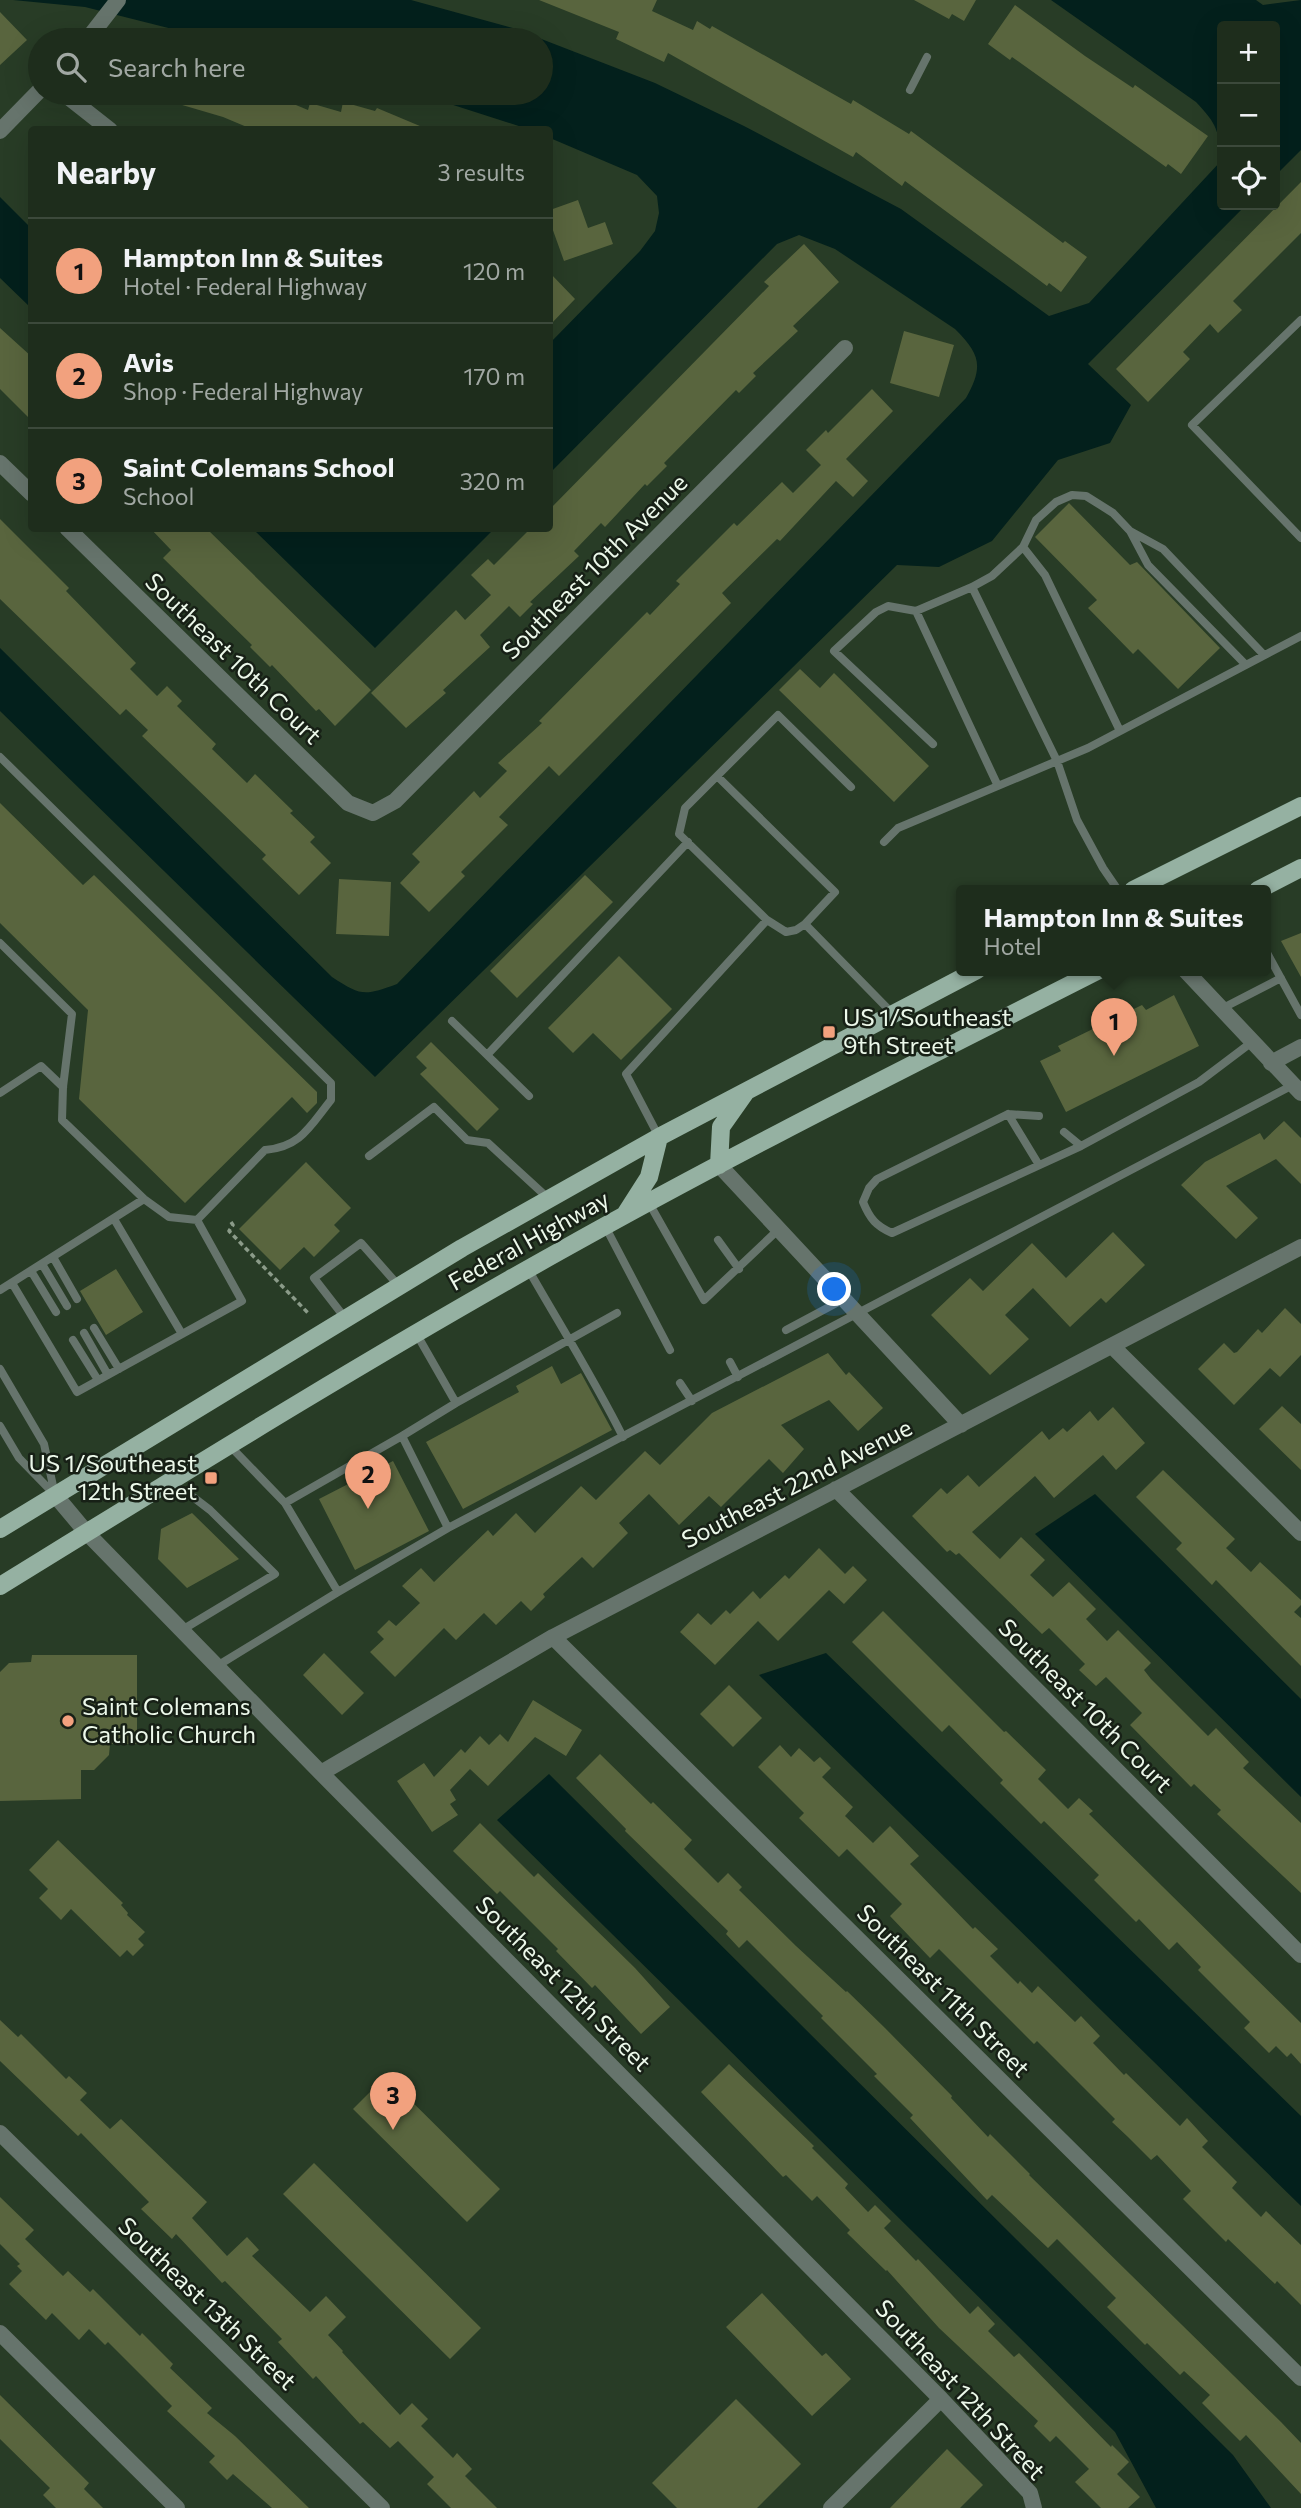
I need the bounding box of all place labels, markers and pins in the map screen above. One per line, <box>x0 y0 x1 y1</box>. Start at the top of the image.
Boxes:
pin: 1 <box>1091 998 1137 1056</box>
place label: US 1/Southeast 9th Street <box>843 1002 1012 1059</box>
marker: US 1/Southeast 9th Street <box>821 1024 837 1040</box>
place label: US 1/Southeast 12th Street <box>29 1448 197 1505</box>
pin: 2 <box>345 1451 391 1509</box>
marker: US 1/Southeast 12th Street <box>203 1470 219 1486</box>
place label: Saint Colemans Catholic Church <box>82 1691 256 1748</box>
marker: Saint Colemans Catholic Church <box>60 1713 76 1729</box>
pin: 3 <box>370 2072 416 2130</box>

